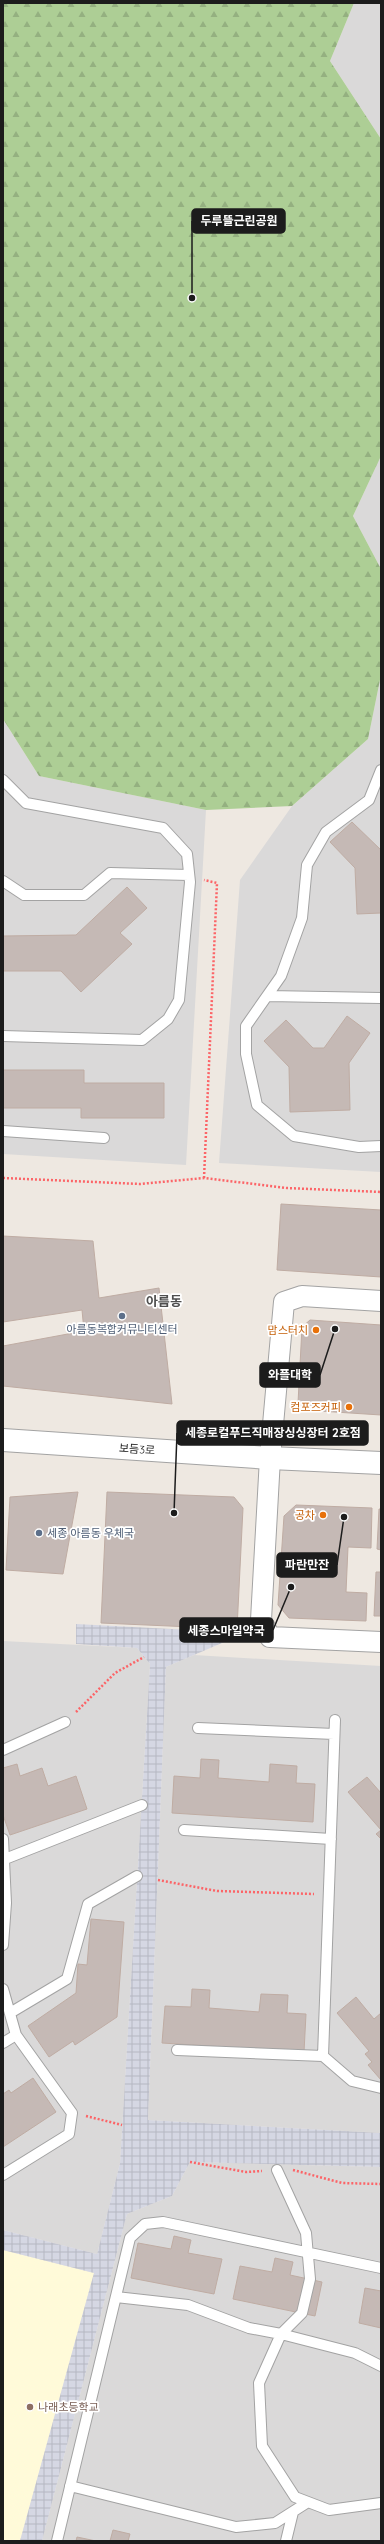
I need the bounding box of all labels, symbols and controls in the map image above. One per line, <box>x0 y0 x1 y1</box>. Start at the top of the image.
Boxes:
callout: 두루뜰근린공원 <box>192 209 285 233</box>
text: 두루뜰근린공원 <box>200 213 278 228</box>
district label: 아름동 <box>146 1293 182 1309</box>
marker: 아름동복합커뮤니티센터 <box>117 1311 127 1321</box>
place label: 아름동복합커뮤니티센터 <box>66 1322 178 1336</box>
place label: 맘스터치 <box>268 1323 308 1337</box>
marker: 맘스터치 <box>311 1325 321 1335</box>
callout: 와플대학 <box>260 1363 320 1387</box>
text: 와플대학 <box>268 1367 312 1382</box>
place label: 컴포즈커피 <box>290 1400 341 1414</box>
marker: 컴포즈커피 <box>344 1402 354 1412</box>
callout: 세종로컬푸드직매장싱싱장터 2호점 <box>177 1421 368 1445</box>
text: 세종로컬푸드직매장싱싱장터 2호점 <box>185 1425 361 1440</box>
street label: 보듬3로 <box>118 1441 156 1457</box>
place label: 공차 <box>295 1508 315 1522</box>
marker: 공차 <box>318 1510 328 1520</box>
place label: 세종 아름동 우체국 <box>47 1526 134 1540</box>
marker: 세종 아름동 우체국 <box>34 1528 44 1538</box>
callout: 파란만잔 <box>277 1553 337 1577</box>
text: 파란만잔 <box>285 1557 329 1572</box>
callout: 세종스마일약국 <box>180 1618 273 1642</box>
text: 세종스마일약국 <box>187 1623 265 1638</box>
place label: 나래초등학교 <box>38 2400 99 2414</box>
marker: 나래초등학교 <box>25 2402 35 2412</box>

